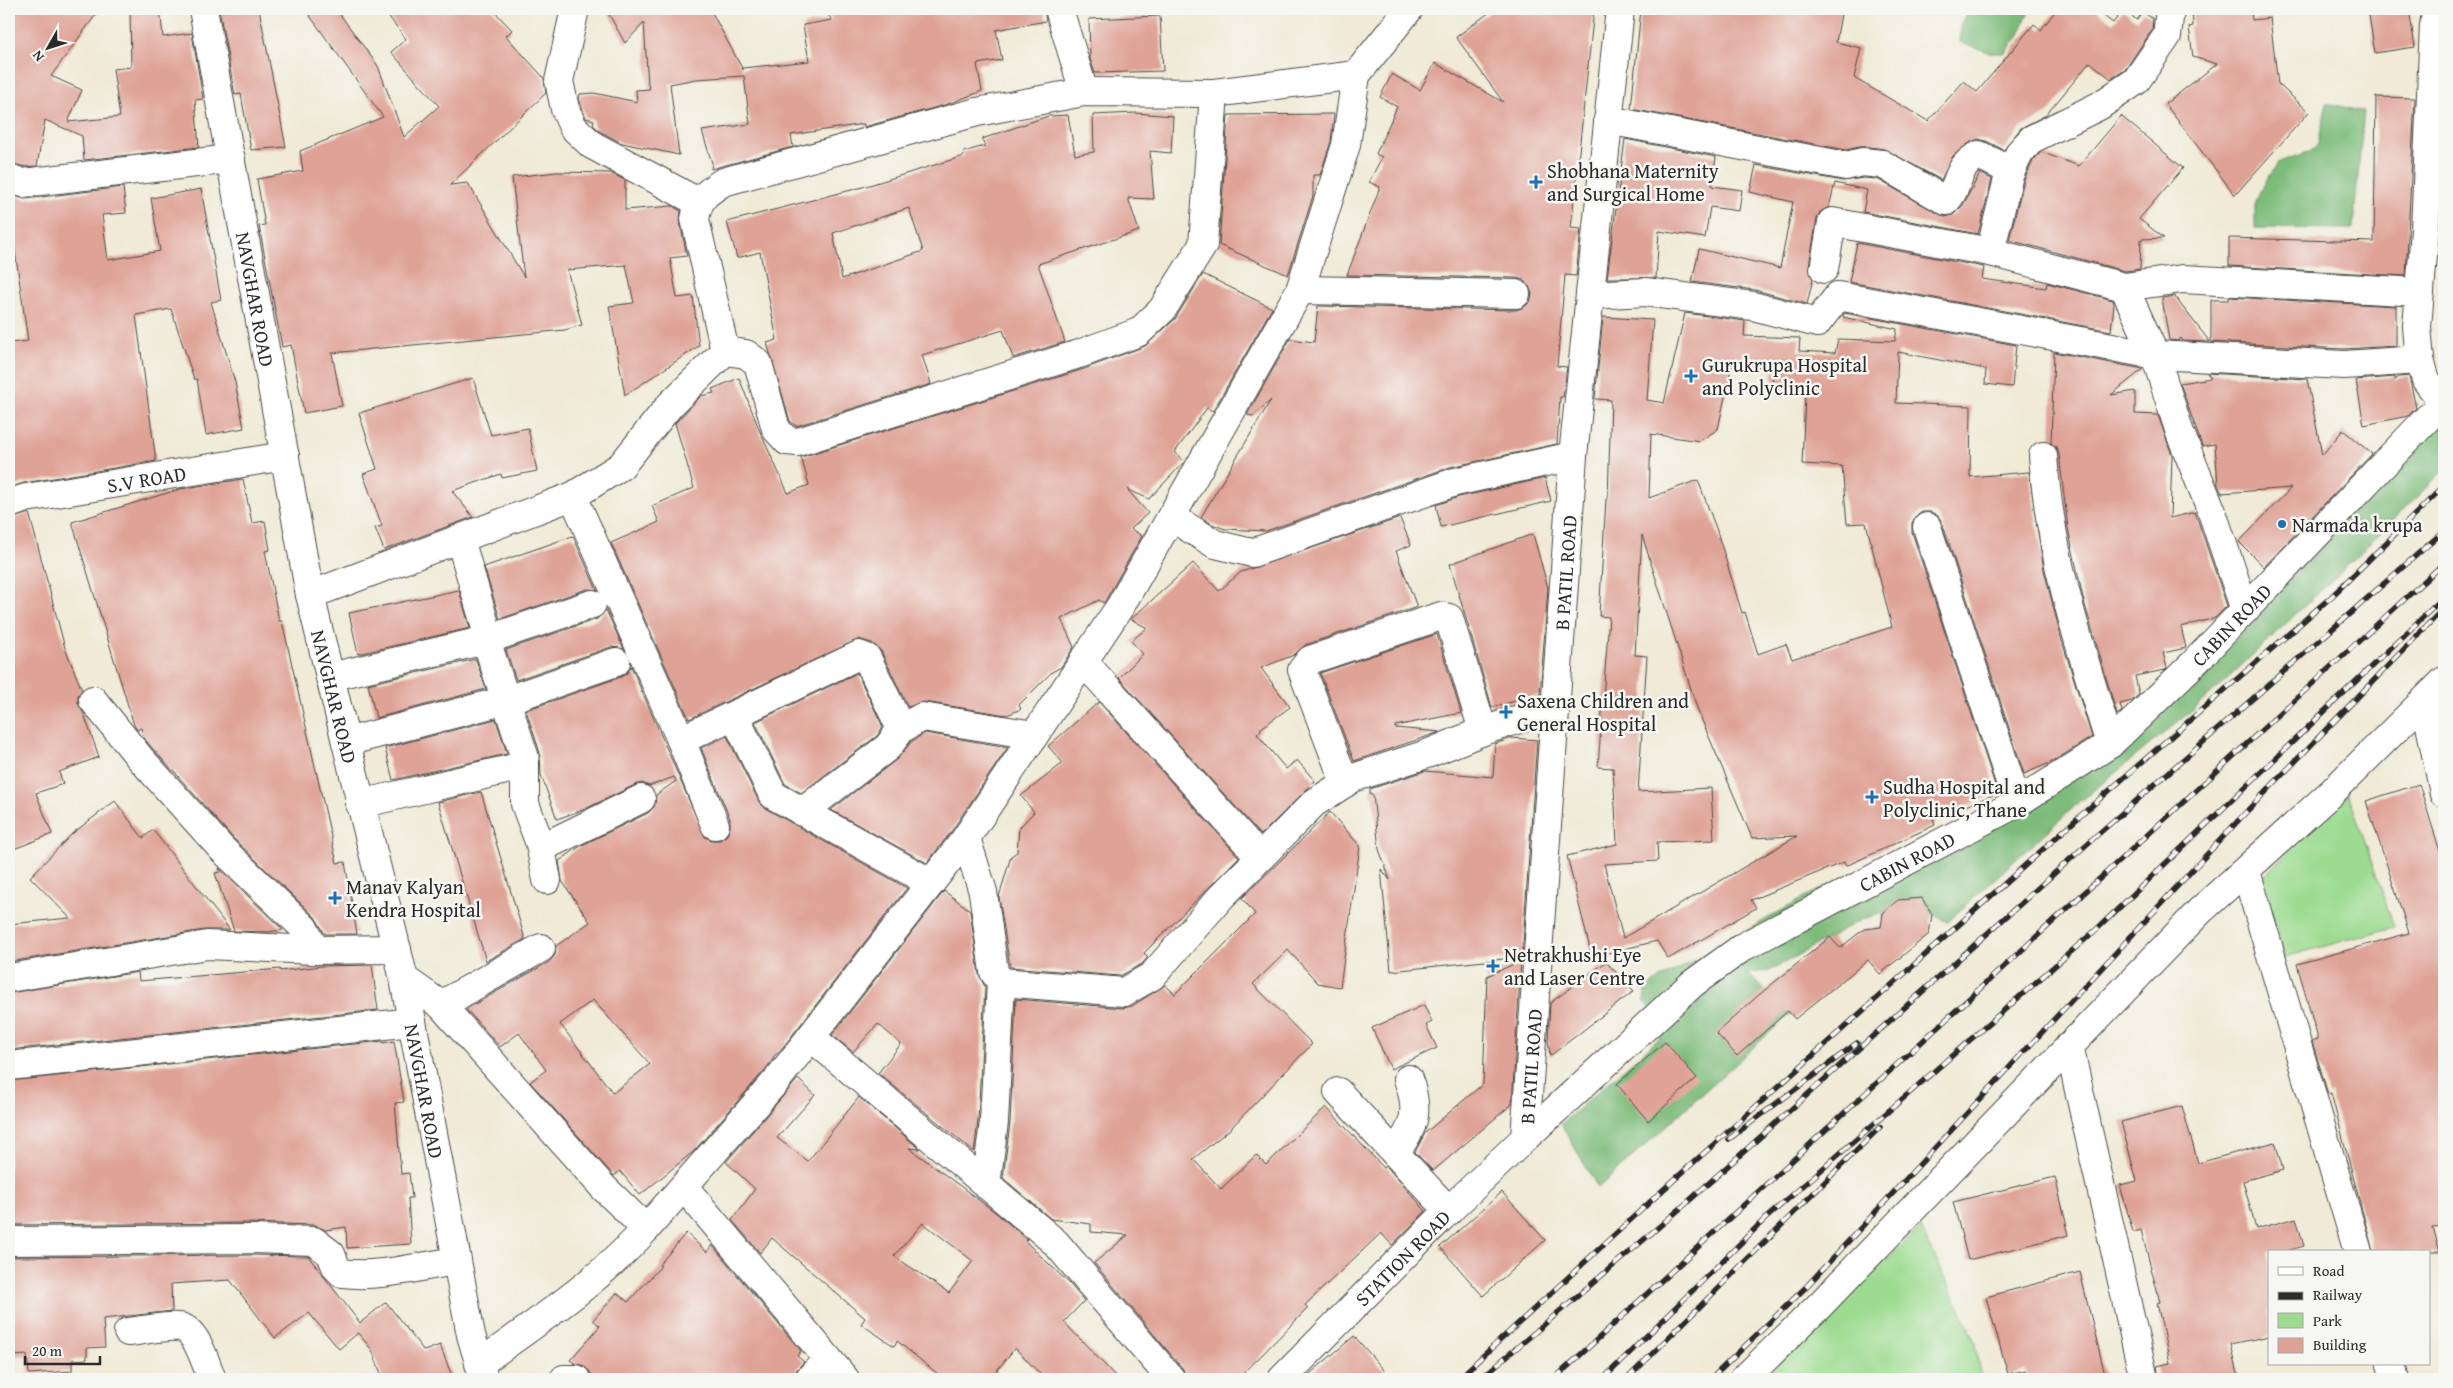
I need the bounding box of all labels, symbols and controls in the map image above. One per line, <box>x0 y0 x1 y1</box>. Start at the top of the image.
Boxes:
north arrow <box>22 22 72 72</box>
text: N <box>27 46 49 66</box>
place label: Shobhana Maternity and Surgical Home <box>1547 156 1719 208</box>
marker: Shobhana Maternity and Surgical Home <box>1529 175 1543 189</box>
street label: NAVGHAR ROAD <box>229 229 283 369</box>
place label: Gurukrupa Hospital and Polyclinic <box>1702 350 1868 402</box>
marker: Gurukrupa Hospital and Polyclinic <box>1684 369 1698 383</box>
street label: S.V ROAD <box>105 458 188 499</box>
place label: Narmada krupa <box>2292 510 2423 539</box>
street label: B PATIL ROAD <box>1546 514 1583 631</box>
marker: Narmada krupa <box>2276 518 2288 530</box>
street label: CABIN ROAD <box>2184 576 2278 672</box>
street label: NAVGHAR ROAD <box>304 627 365 766</box>
place label: Saxena Children and General Hospital <box>1517 686 1689 738</box>
marker: Saxena Children and General Hospital <box>1499 705 1513 719</box>
place label: Sudha Hospital and Polyclinic, Thane <box>1883 772 2045 824</box>
marker: Sudha Hospital and Polyclinic, Thane <box>1865 790 1879 804</box>
street label: CABIN ROAD <box>1853 824 1960 898</box>
place label: Manav Kalyan Kendra Hospital <box>346 872 481 924</box>
marker: Manav Kalyan Kendra Hospital <box>328 891 342 905</box>
place label: Netrakhushi Eye and Laser Centre <box>1504 940 1645 992</box>
marker: Netrakhushi Eye and Laser Centre <box>1486 959 1500 973</box>
street label: B PATIL ROAD <box>1512 1008 1549 1125</box>
street label: NAVGHAR ROAD <box>398 1021 452 1161</box>
street label: STATION ROAD <box>1348 1203 1457 1312</box>
legend <box>2268 1250 2430 1366</box>
text: Road <box>2313 1260 2344 1281</box>
text: Railway <box>2313 1284 2363 1305</box>
text: Park <box>2313 1310 2342 1331</box>
scale bar <box>25 1333 100 1365</box>
text: Building <box>2313 1334 2367 1355</box>
text: 20 m <box>32 1340 63 1361</box>

